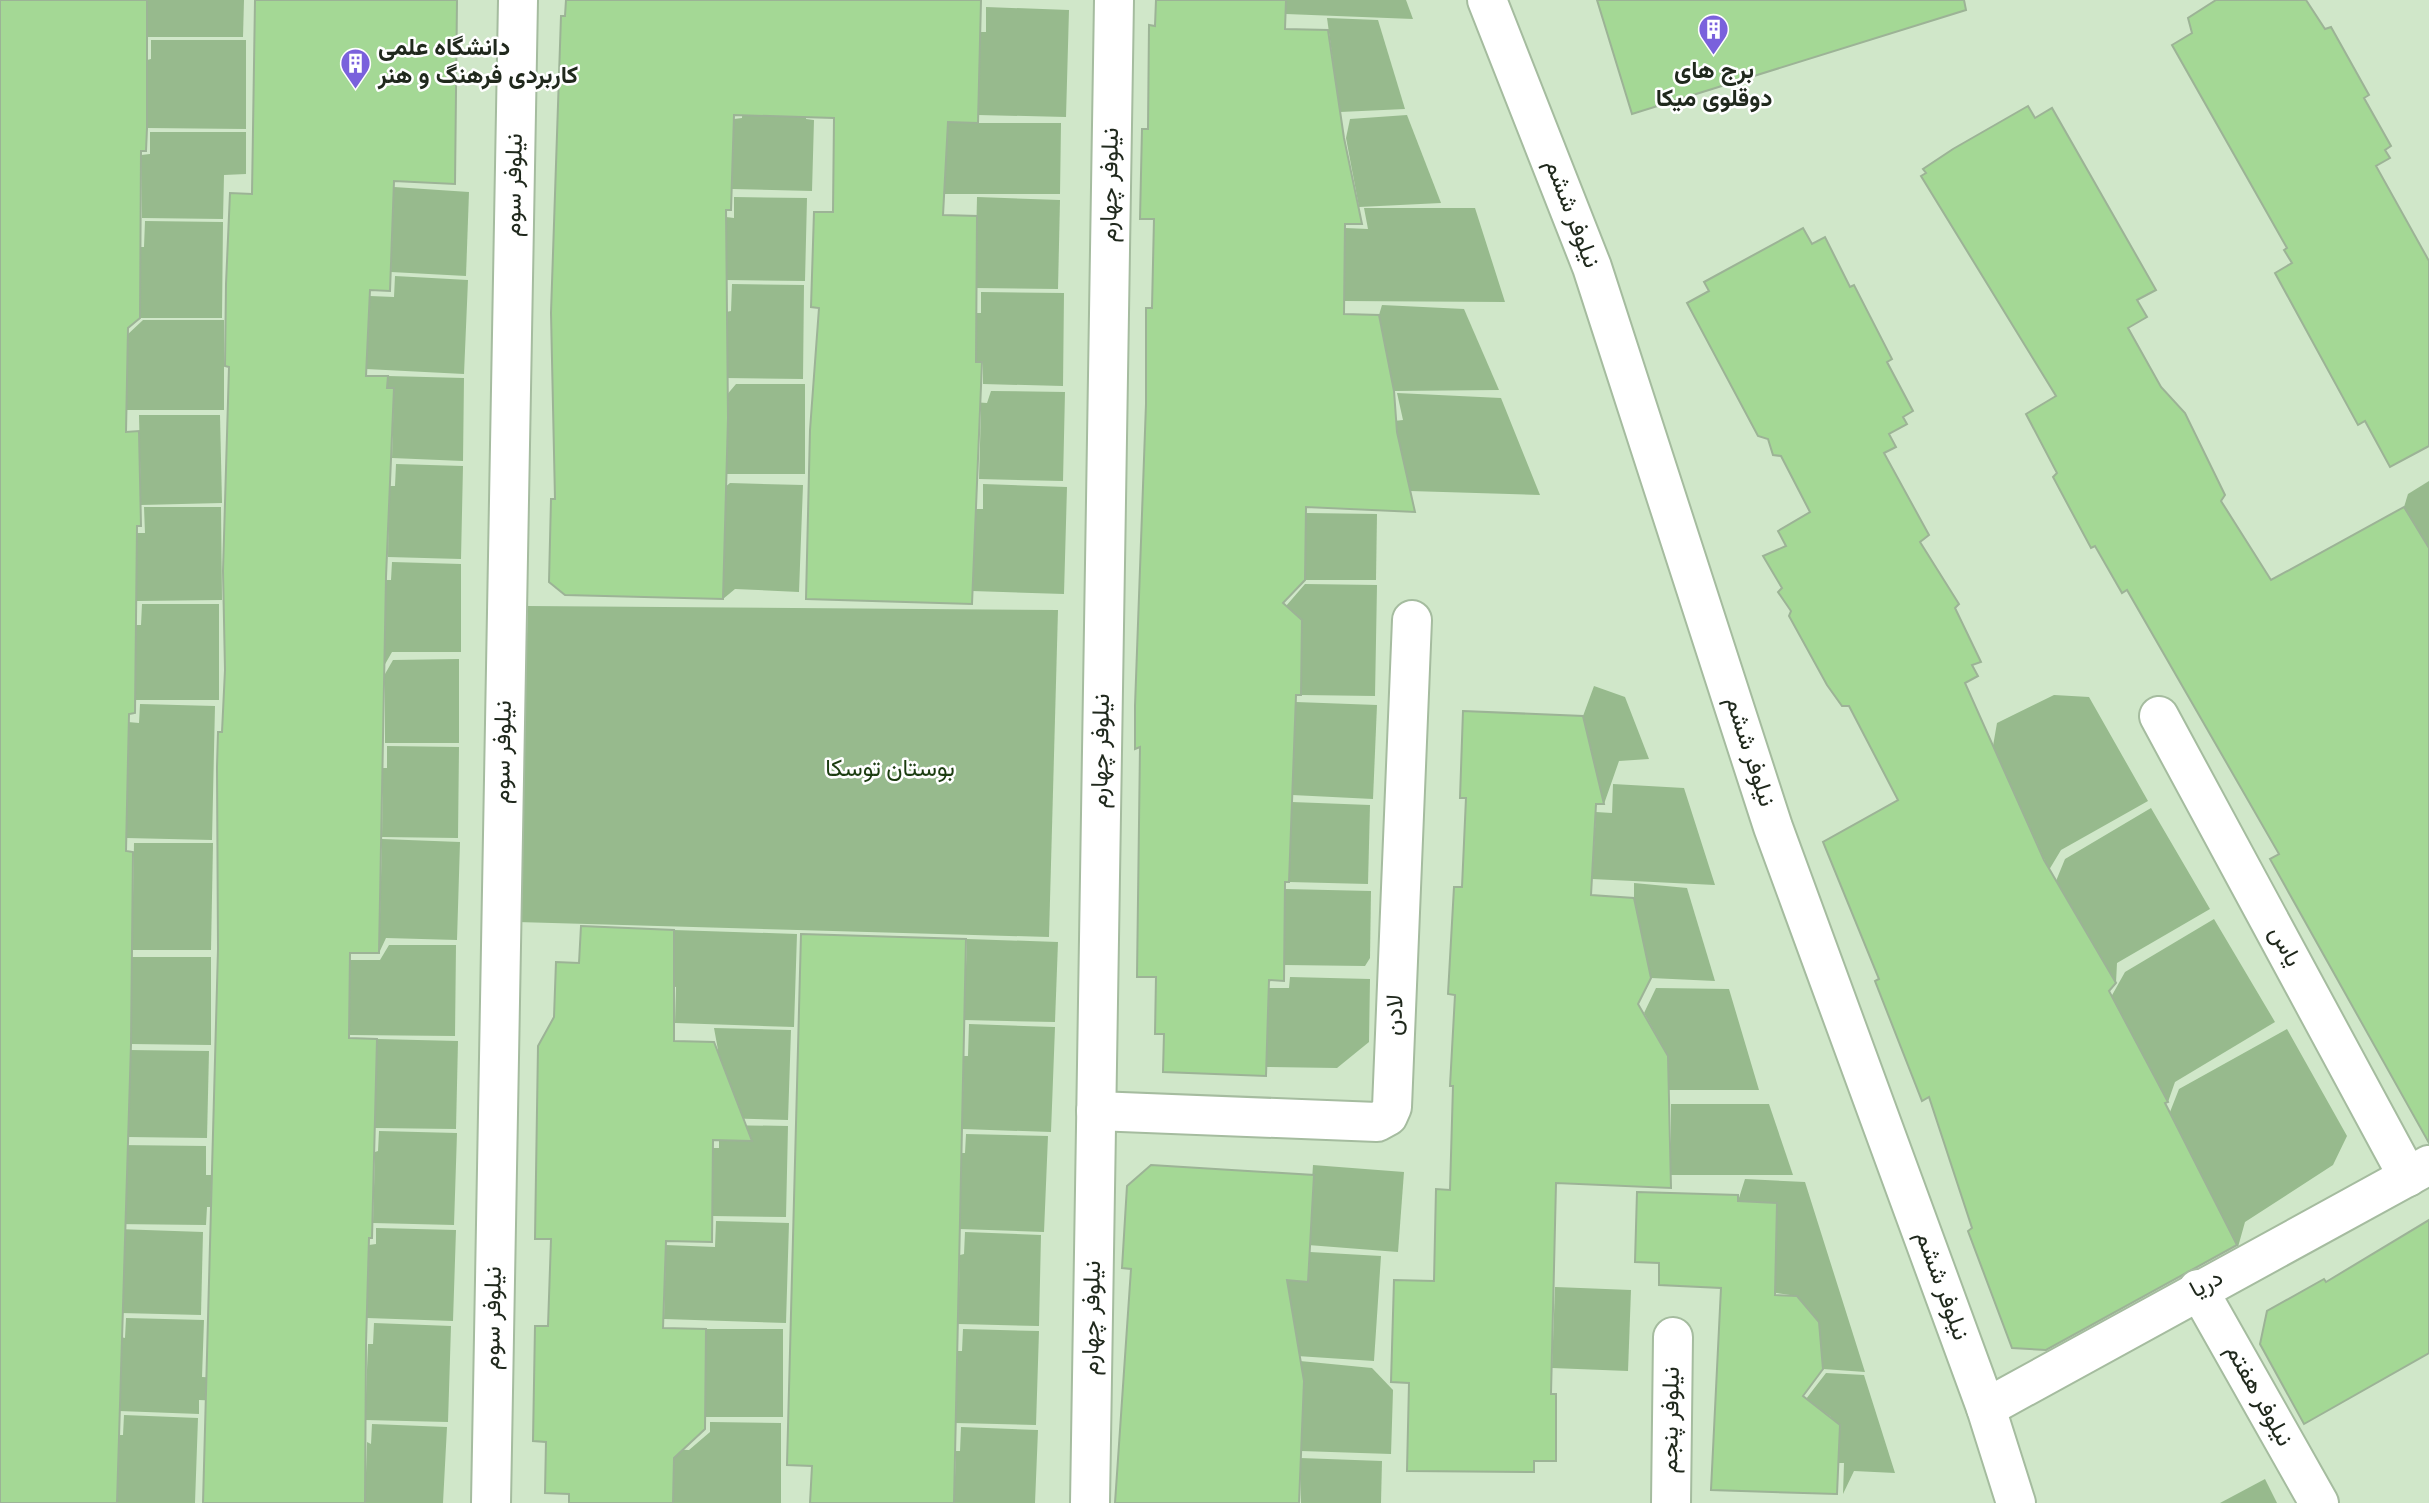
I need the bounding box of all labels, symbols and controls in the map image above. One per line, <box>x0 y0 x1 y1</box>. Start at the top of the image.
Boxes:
building icon: برج های دوقلوی میکا <box>1697 13 1731 57</box>
place label: دانشگاه علمی کاربردی فرهنگ و هنر <box>377 34 578 92</box>
building icon: دانشگاه علمی کاربردی فرهنگ و هنر <box>338 46 372 90</box>
place label: برج های دوقلوی میکا <box>1656 57 1772 115</box>
street label: نیلوفر چهارم <box>1095 127 1127 243</box>
street label: نیلوفر سوم <box>499 133 531 237</box>
street label: نیلوفر ششم <box>1537 155 1605 273</box>
street label: نیلوفر چهارم <box>1086 693 1118 809</box>
street label: نیلوفر ششم <box>1717 693 1781 811</box>
street label: نیلوفر سوم <box>488 700 520 804</box>
park label: بوستان توسکا <box>825 755 955 785</box>
street label: یاس <box>2261 921 2307 973</box>
street label: لادن <box>1380 994 1412 1036</box>
street label: نیلوفر ششم <box>1907 1227 1975 1345</box>
street label: نیلوفر چهارم <box>1077 1260 1109 1376</box>
street label: دریا <box>2185 1264 2229 1306</box>
street label: نیلوفر سوم <box>478 1266 510 1370</box>
street label: نیلوفر هفتم <box>2218 1340 2298 1452</box>
street label: نیلوفر پنجم <box>1656 1366 1688 1474</box>

